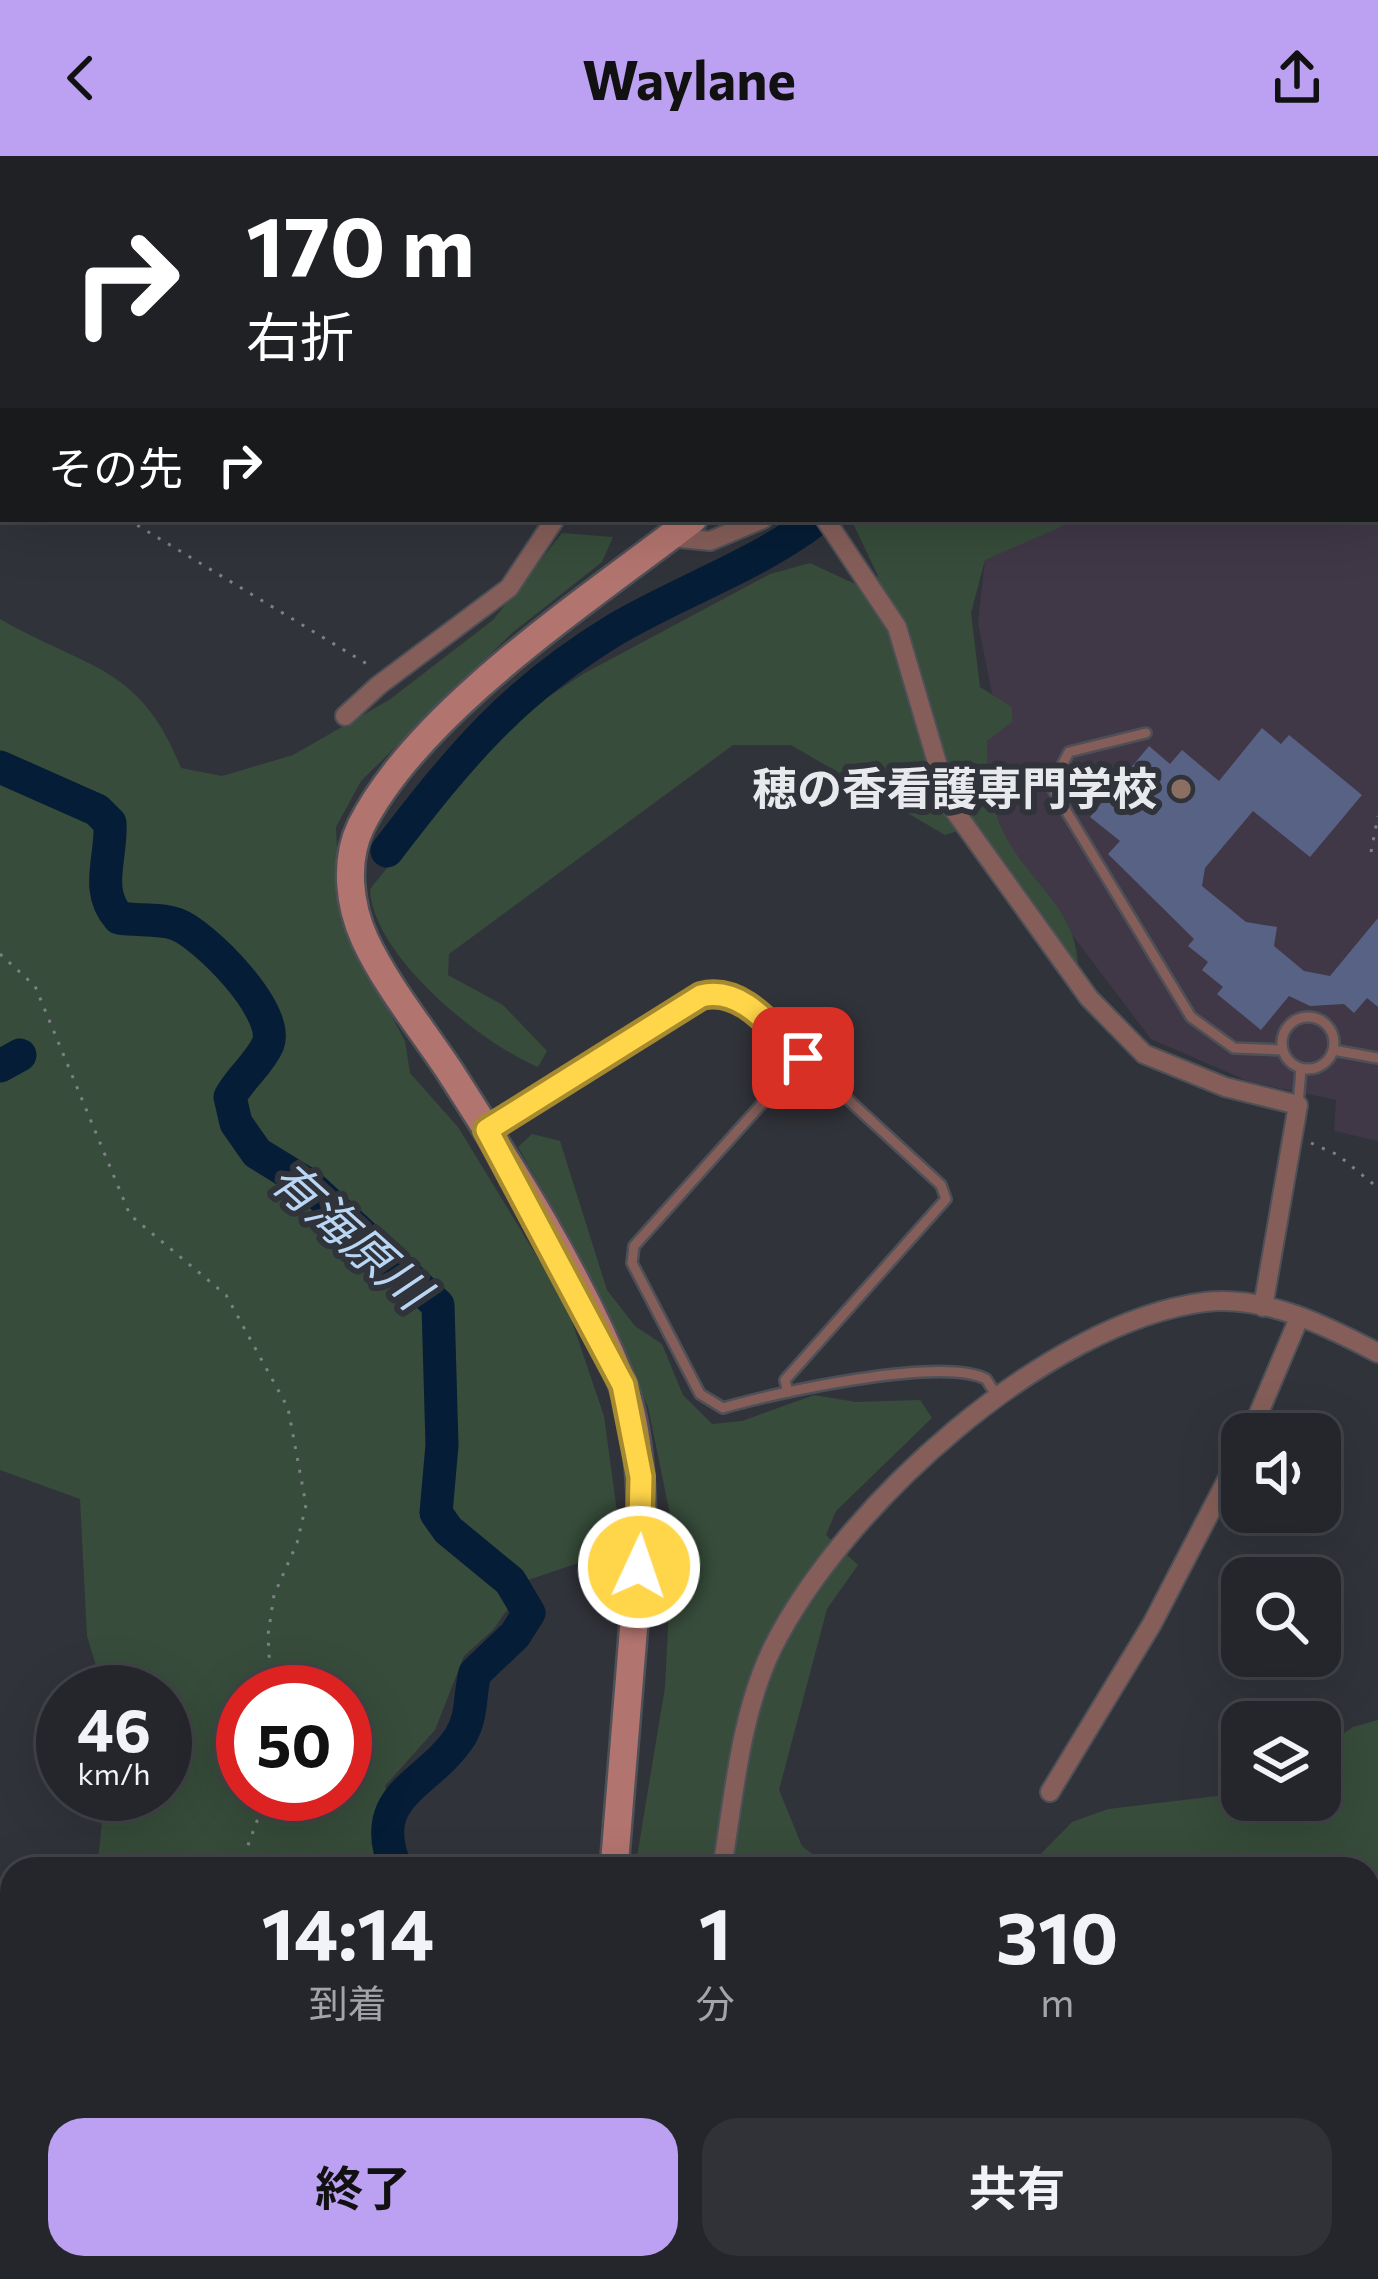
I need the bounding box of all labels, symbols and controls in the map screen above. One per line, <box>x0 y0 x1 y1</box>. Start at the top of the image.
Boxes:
icon: back <box>48 45 114 111</box>
text: Waylane <box>582 45 796 111</box>
icon: share <box>1264 45 1330 111</box>
text: 170 m <box>246 192 475 294</box>
icon: right <box>48 204 204 360</box>
text: 右折 <box>246 302 354 368</box>
icon: right <box>207 432 273 498</box>
text: その先 <box>48 439 183 494</box>
place label: 穂の香看護専門学校 <box>752 759 1157 814</box>
marker: 穂の香看護専門学校 <box>1168 776 1194 802</box>
pin <box>752 1007 854 1109</box>
icon: arrive <box>770 1025 836 1091</box>
water label: 有海原川 <box>261 1147 446 1323</box>
map controls <box>1221 1413 1341 1821</box>
button: sound <box>1221 1413 1341 1533</box>
position arrow <box>576 1504 702 1630</box>
button: search <box>1221 1557 1341 1677</box>
speed limit sign: 50 <box>216 1665 372 1821</box>
text: 46 <box>77 1691 151 1764</box>
button: layers <box>1221 1701 1341 1821</box>
text: km/h <box>78 1754 150 1791</box>
text: 14:14 <box>262 1887 434 1975</box>
text: 1 <box>699 1887 731 1975</box>
text: 310 <box>996 1891 1118 1979</box>
text: m <box>1040 1977 1074 2025</box>
text: 到着 <box>309 1978 387 2026</box>
text: 分 <box>696 1978 735 2026</box>
button: 終了 <box>48 2118 678 2256</box>
button: 共有 <box>702 2118 1332 2256</box>

